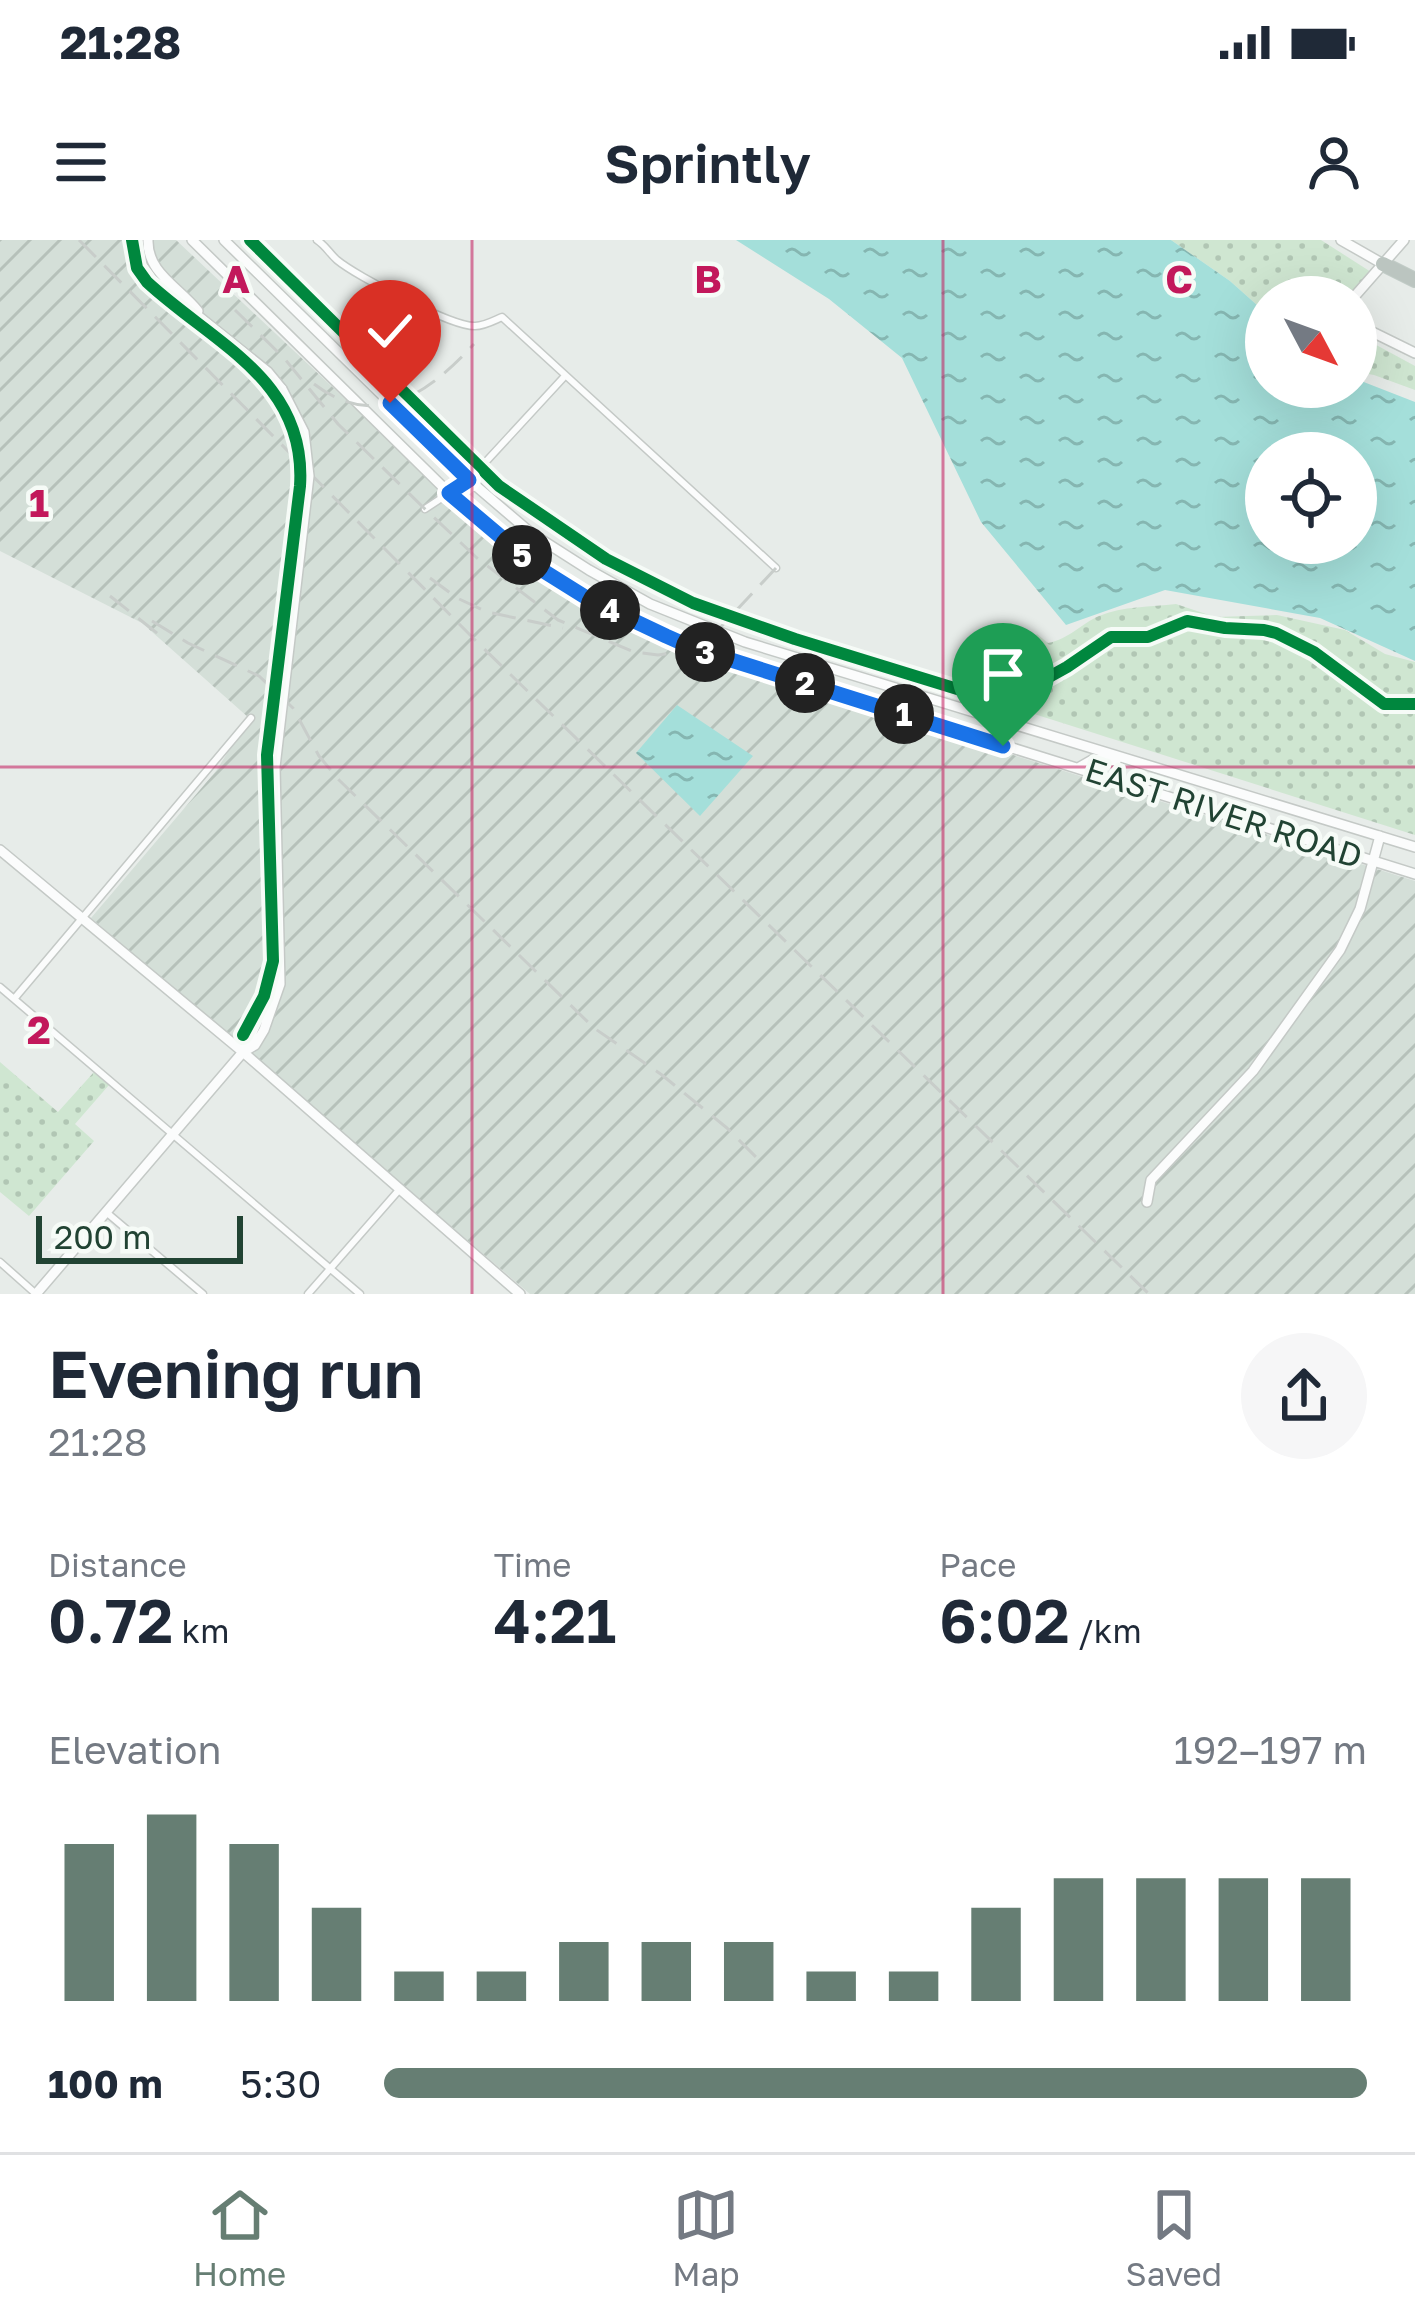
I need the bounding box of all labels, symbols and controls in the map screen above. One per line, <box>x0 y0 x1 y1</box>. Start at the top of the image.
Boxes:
text: 21:28 <box>60 15 181 69</box>
icon: menu <box>48 129 114 195</box>
icon: person <box>1301 129 1367 195</box>
text: Sprintly <box>604 130 811 195</box>
text: A <box>222 255 250 302</box>
text: B <box>694 255 722 302</box>
text: C <box>1165 255 1193 302</box>
north arrow <box>1245 276 1377 408</box>
map controls <box>1245 276 1377 564</box>
pin <box>339 280 441 403</box>
icon: check <box>357 298 423 364</box>
button: locate <box>1245 432 1377 564</box>
text: 1 <box>29 479 49 526</box>
pin: 5 <box>492 525 552 585</box>
text: 5 <box>512 535 532 574</box>
pin: 4 <box>580 580 640 640</box>
text: 4 <box>600 590 620 629</box>
pin: 3 <box>675 622 735 682</box>
pin <box>952 623 1054 746</box>
text: 3 <box>695 632 715 671</box>
icon: arrive <box>970 641 1036 707</box>
pin: 2 <box>775 653 835 713</box>
text: 2 <box>795 663 815 702</box>
pin: 1 <box>874 684 934 744</box>
text: 1 <box>896 694 913 733</box>
street label: EAST RIVER ROAD <box>1081 749 1367 876</box>
text: 2 <box>27 1006 51 1053</box>
scale bar <box>36 1210 243 1263</box>
text: 200 m <box>54 1217 152 1256</box>
text: Evening run <box>48 1333 423 1413</box>
button: share <box>1241 1333 1367 1459</box>
text: 21:28 <box>48 1418 148 1465</box>
text: Distance <box>48 1545 187 1584</box>
text: Time <box>494 1545 571 1584</box>
text: Pace <box>939 1545 1016 1584</box>
text: 0.72 <box>48 1584 173 1656</box>
text: 4:21 <box>494 1584 616 1656</box>
text: 6:02 <box>939 1584 1070 1656</box>
text: km <box>173 1611 229 1650</box>
text: /km <box>1070 1611 1142 1650</box>
text: Elevation <box>48 1726 221 1773</box>
text: 192–197 m <box>1174 1726 1367 1773</box>
text: 100 m <box>48 2060 163 2107</box>
text: 5:30 <box>240 2060 321 2107</box>
tab: Home <box>193 2182 286 2293</box>
tab: Map <box>672 2182 740 2293</box>
tab: Saved <box>1126 2182 1222 2293</box>

